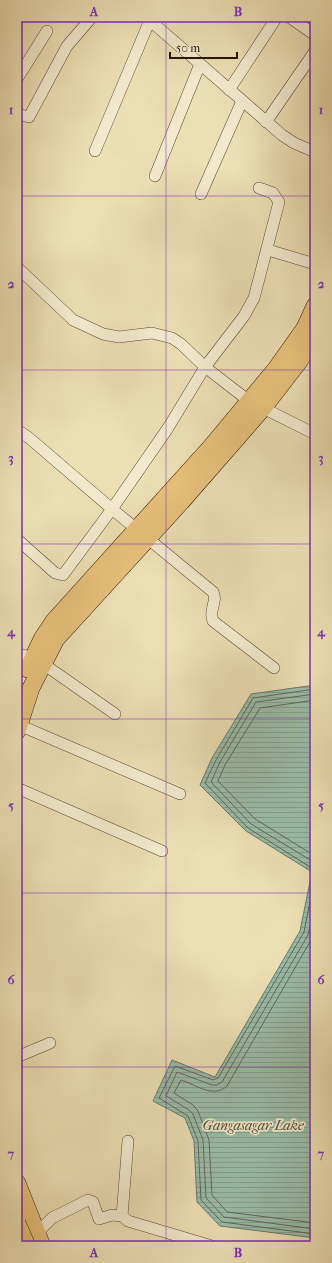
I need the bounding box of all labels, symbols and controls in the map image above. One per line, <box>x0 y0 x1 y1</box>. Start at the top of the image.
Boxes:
text: A <box>89 4 99 19</box>
text: B <box>234 4 243 19</box>
scale bar <box>170 34 237 60</box>
text: 50 m <box>176 41 200 55</box>
text: 1 <box>9 102 14 117</box>
text: 1 <box>319 102 324 117</box>
text: 2 <box>8 276 15 291</box>
text: 2 <box>318 276 325 291</box>
text: 3 <box>8 450 14 466</box>
text: 3 <box>318 450 324 466</box>
text: 4 <box>6 624 16 640</box>
text: 4 <box>316 624 326 640</box>
text: 5 <box>8 798 14 813</box>
text: 5 <box>318 798 324 813</box>
text: 6 <box>7 972 15 987</box>
text: 6 <box>317 972 325 987</box>
water label: Gangasagar Lake <box>202 1117 304 1134</box>
text: 7 <box>7 1146 15 1161</box>
text: 7 <box>317 1146 325 1161</box>
text: A <box>89 1245 99 1260</box>
text: B <box>234 1245 243 1260</box>

